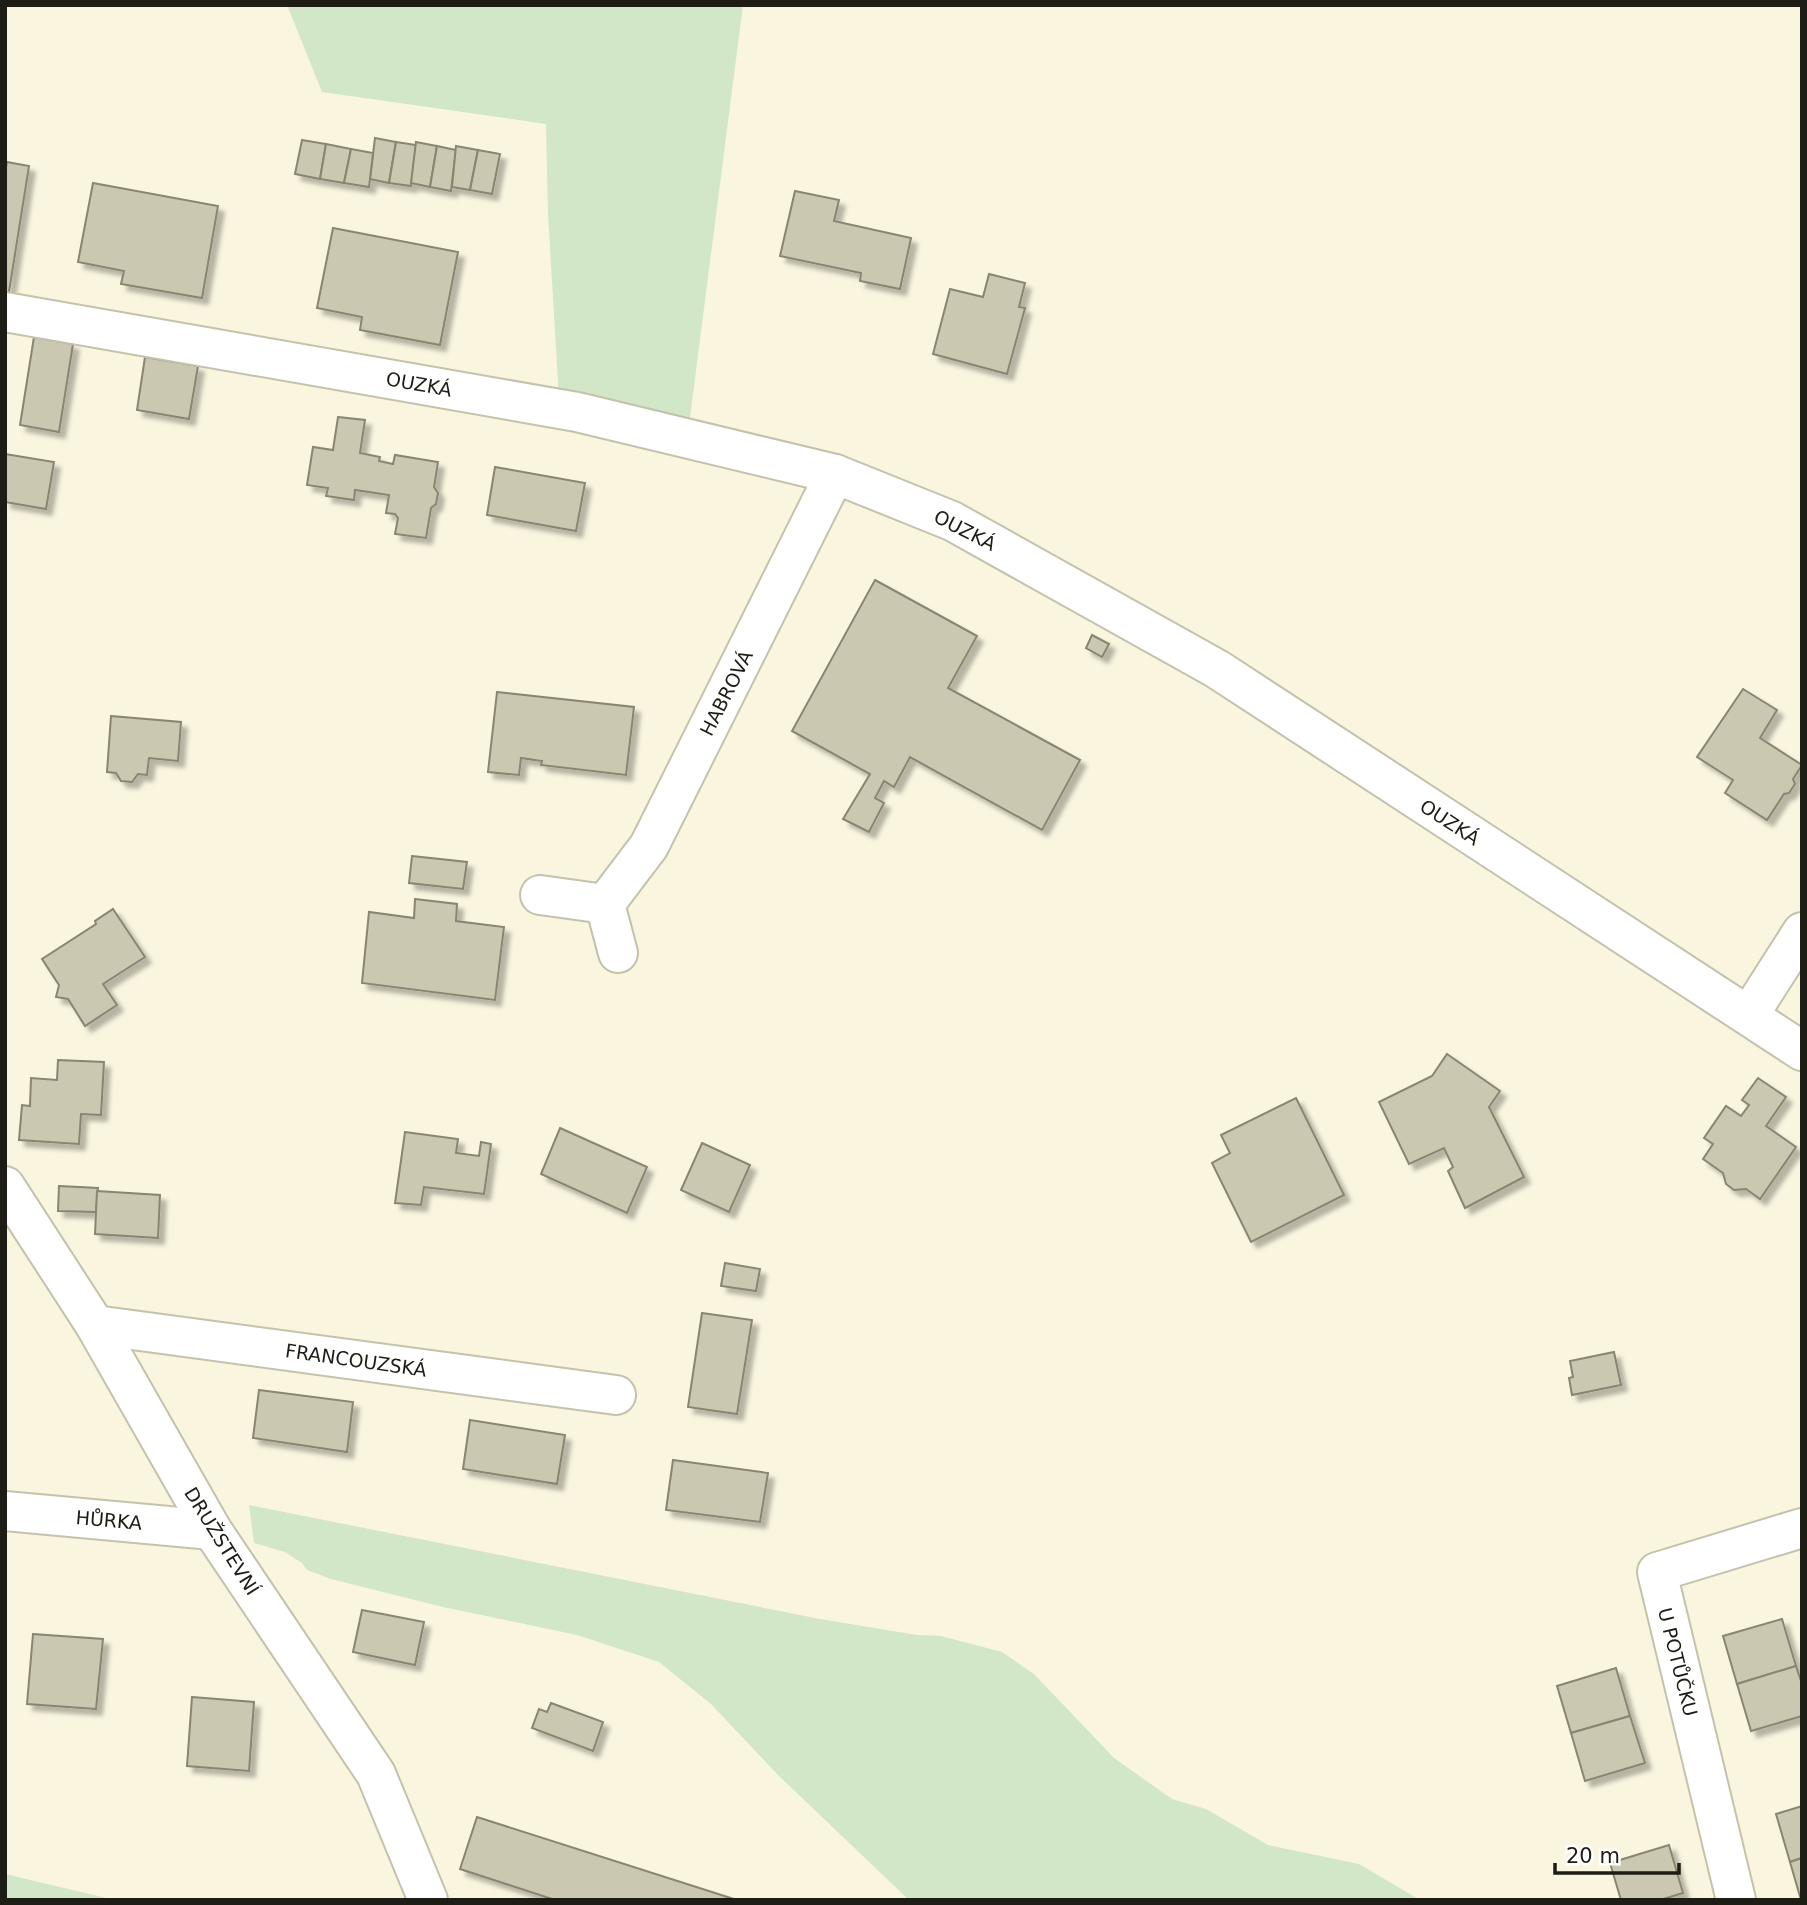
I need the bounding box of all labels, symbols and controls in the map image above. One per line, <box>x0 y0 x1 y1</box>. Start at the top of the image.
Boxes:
street label: OUZKÁ <box>384 367 454 401</box>
street label: OUZKÁ <box>930 505 1000 555</box>
street label: HABROVÁ <box>695 647 757 739</box>
street label: OUZKÁ <box>1416 795 1484 849</box>
street label: FRANCOUZSKÁ <box>284 1339 428 1381</box>
street label: DRUŽSTEVNÍ <box>180 1483 264 1599</box>
street label: HŮRKA <box>75 1505 143 1534</box>
street label: U POTŮČKU <box>1654 1605 1703 1719</box>
scale bar <box>1555 1832 1679 1876</box>
text: 20 m <box>1566 1844 1620 1868</box>

